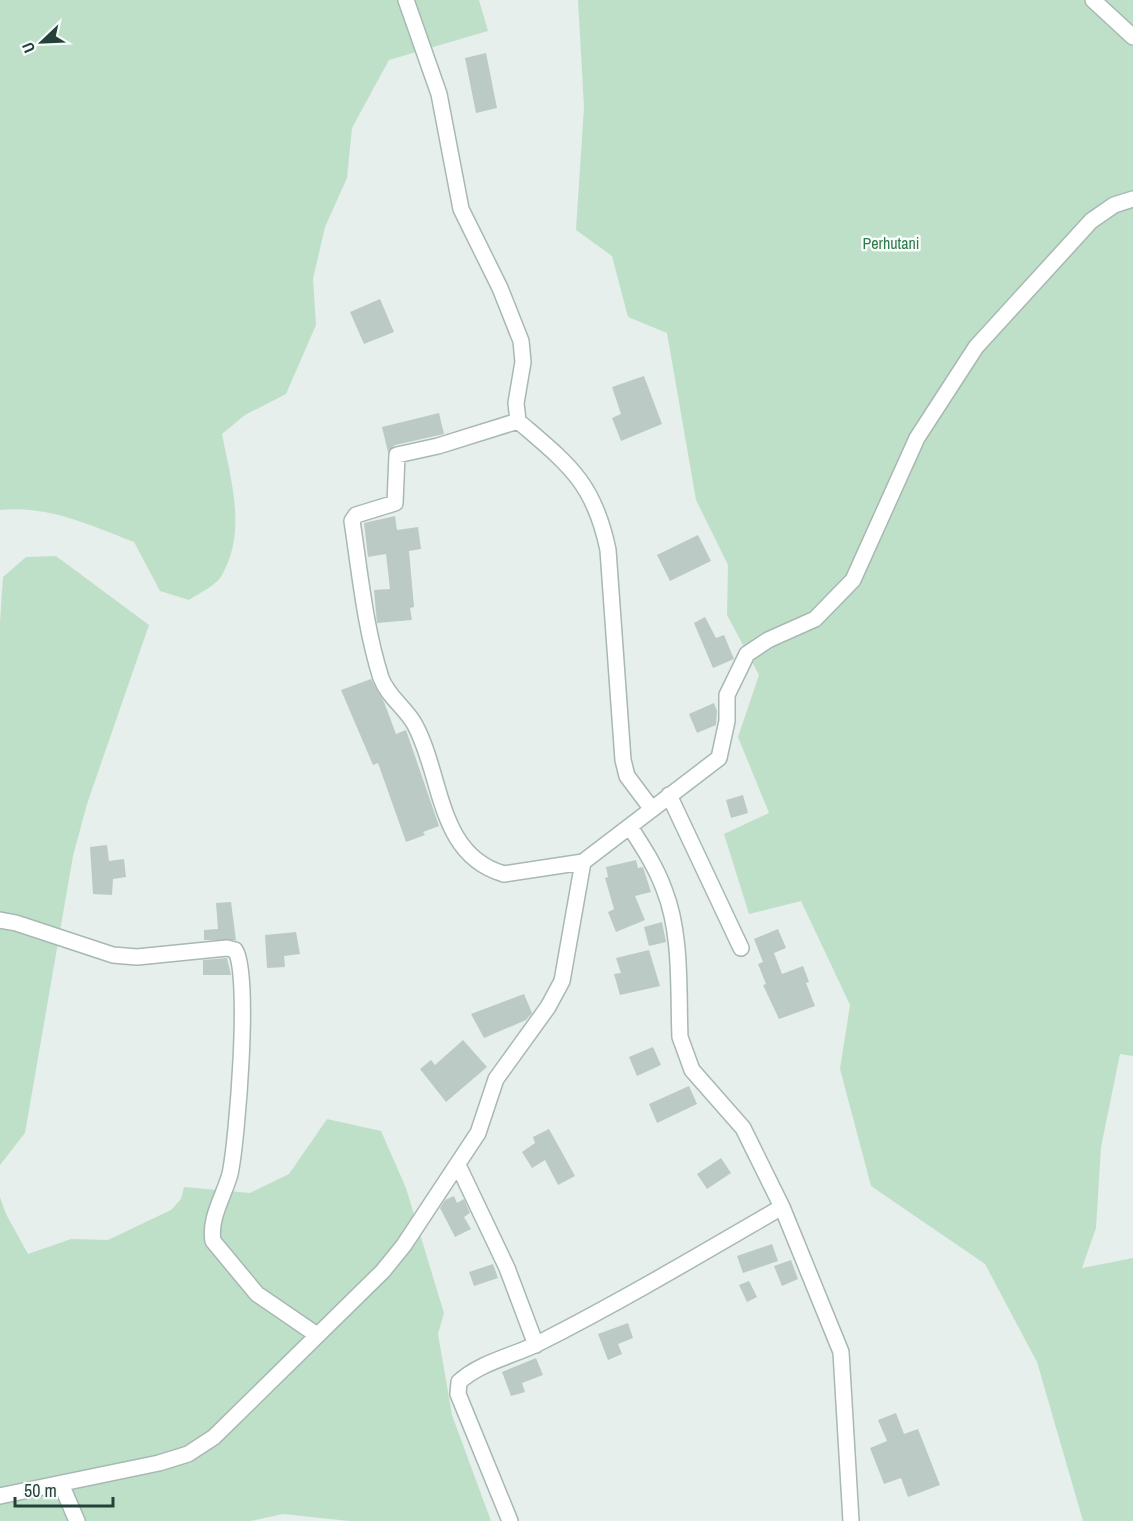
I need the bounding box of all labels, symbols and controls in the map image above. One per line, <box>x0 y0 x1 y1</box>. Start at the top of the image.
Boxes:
north arrow <box>12 12 72 72</box>
text: U <box>16 39 40 57</box>
park label: Perhutani <box>863 232 919 254</box>
scale bar <box>15 1470 112 1508</box>
text: 50 m <box>24 1478 57 1503</box>

